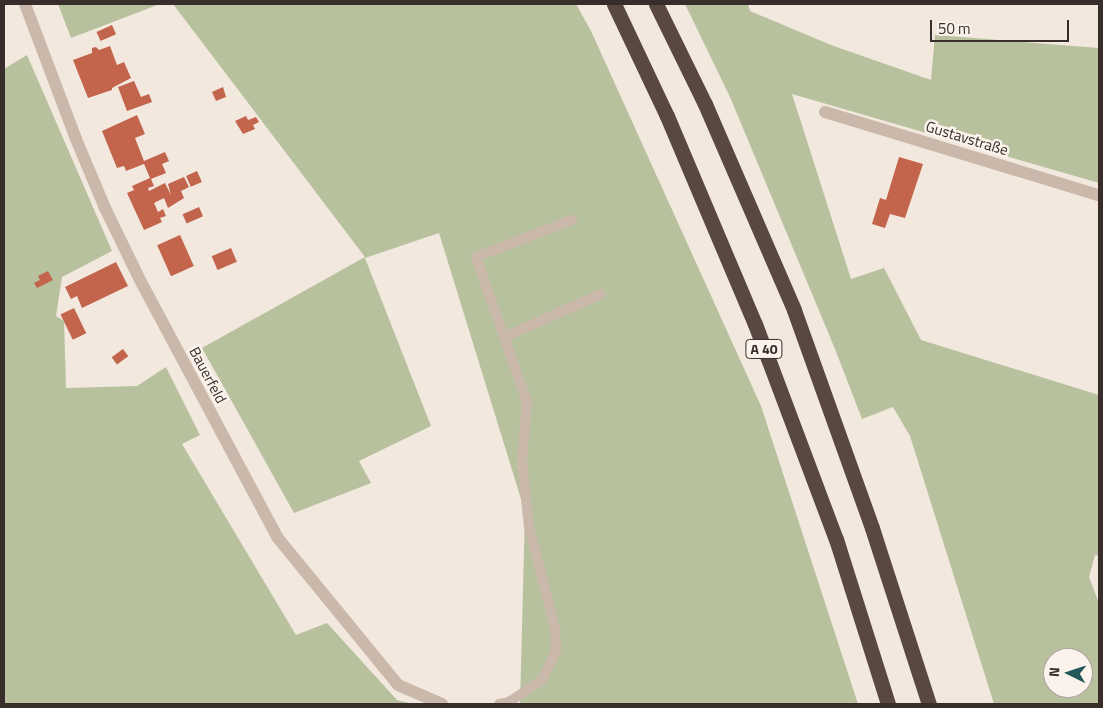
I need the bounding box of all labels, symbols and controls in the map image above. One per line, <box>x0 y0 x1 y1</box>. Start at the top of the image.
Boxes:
scale bar <box>933 10 1072 42</box>
text: 50 m <box>938 17 971 40</box>
street label: Gustavstraße <box>924 117 1010 159</box>
road number: A 40 <box>745 338 783 360</box>
street label: Bauerfeld <box>186 344 230 406</box>
north arrow <box>1043 648 1093 698</box>
text: N <box>1043 666 1064 678</box>

